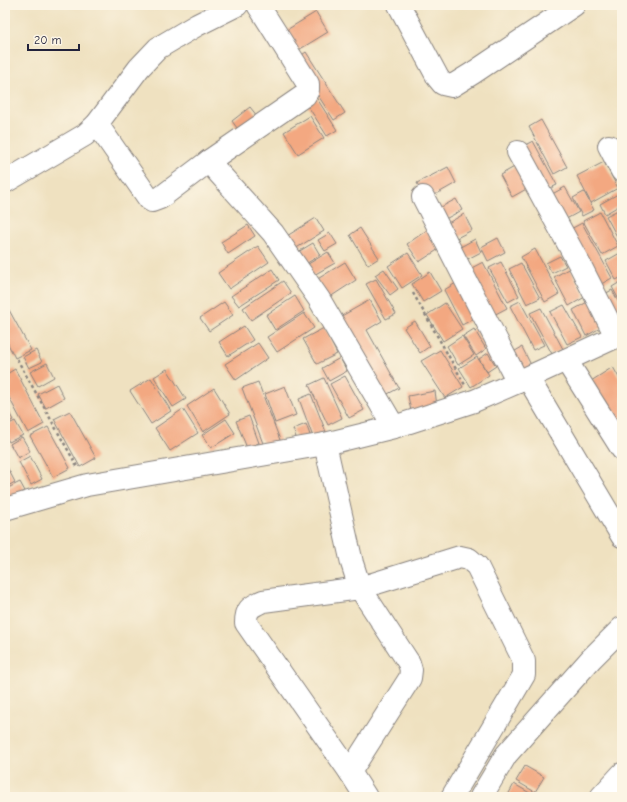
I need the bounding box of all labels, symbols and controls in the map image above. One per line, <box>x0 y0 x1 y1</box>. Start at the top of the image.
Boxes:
scale bar <box>28 26 79 52</box>
text: 20 m <box>34 33 62 47</box>

